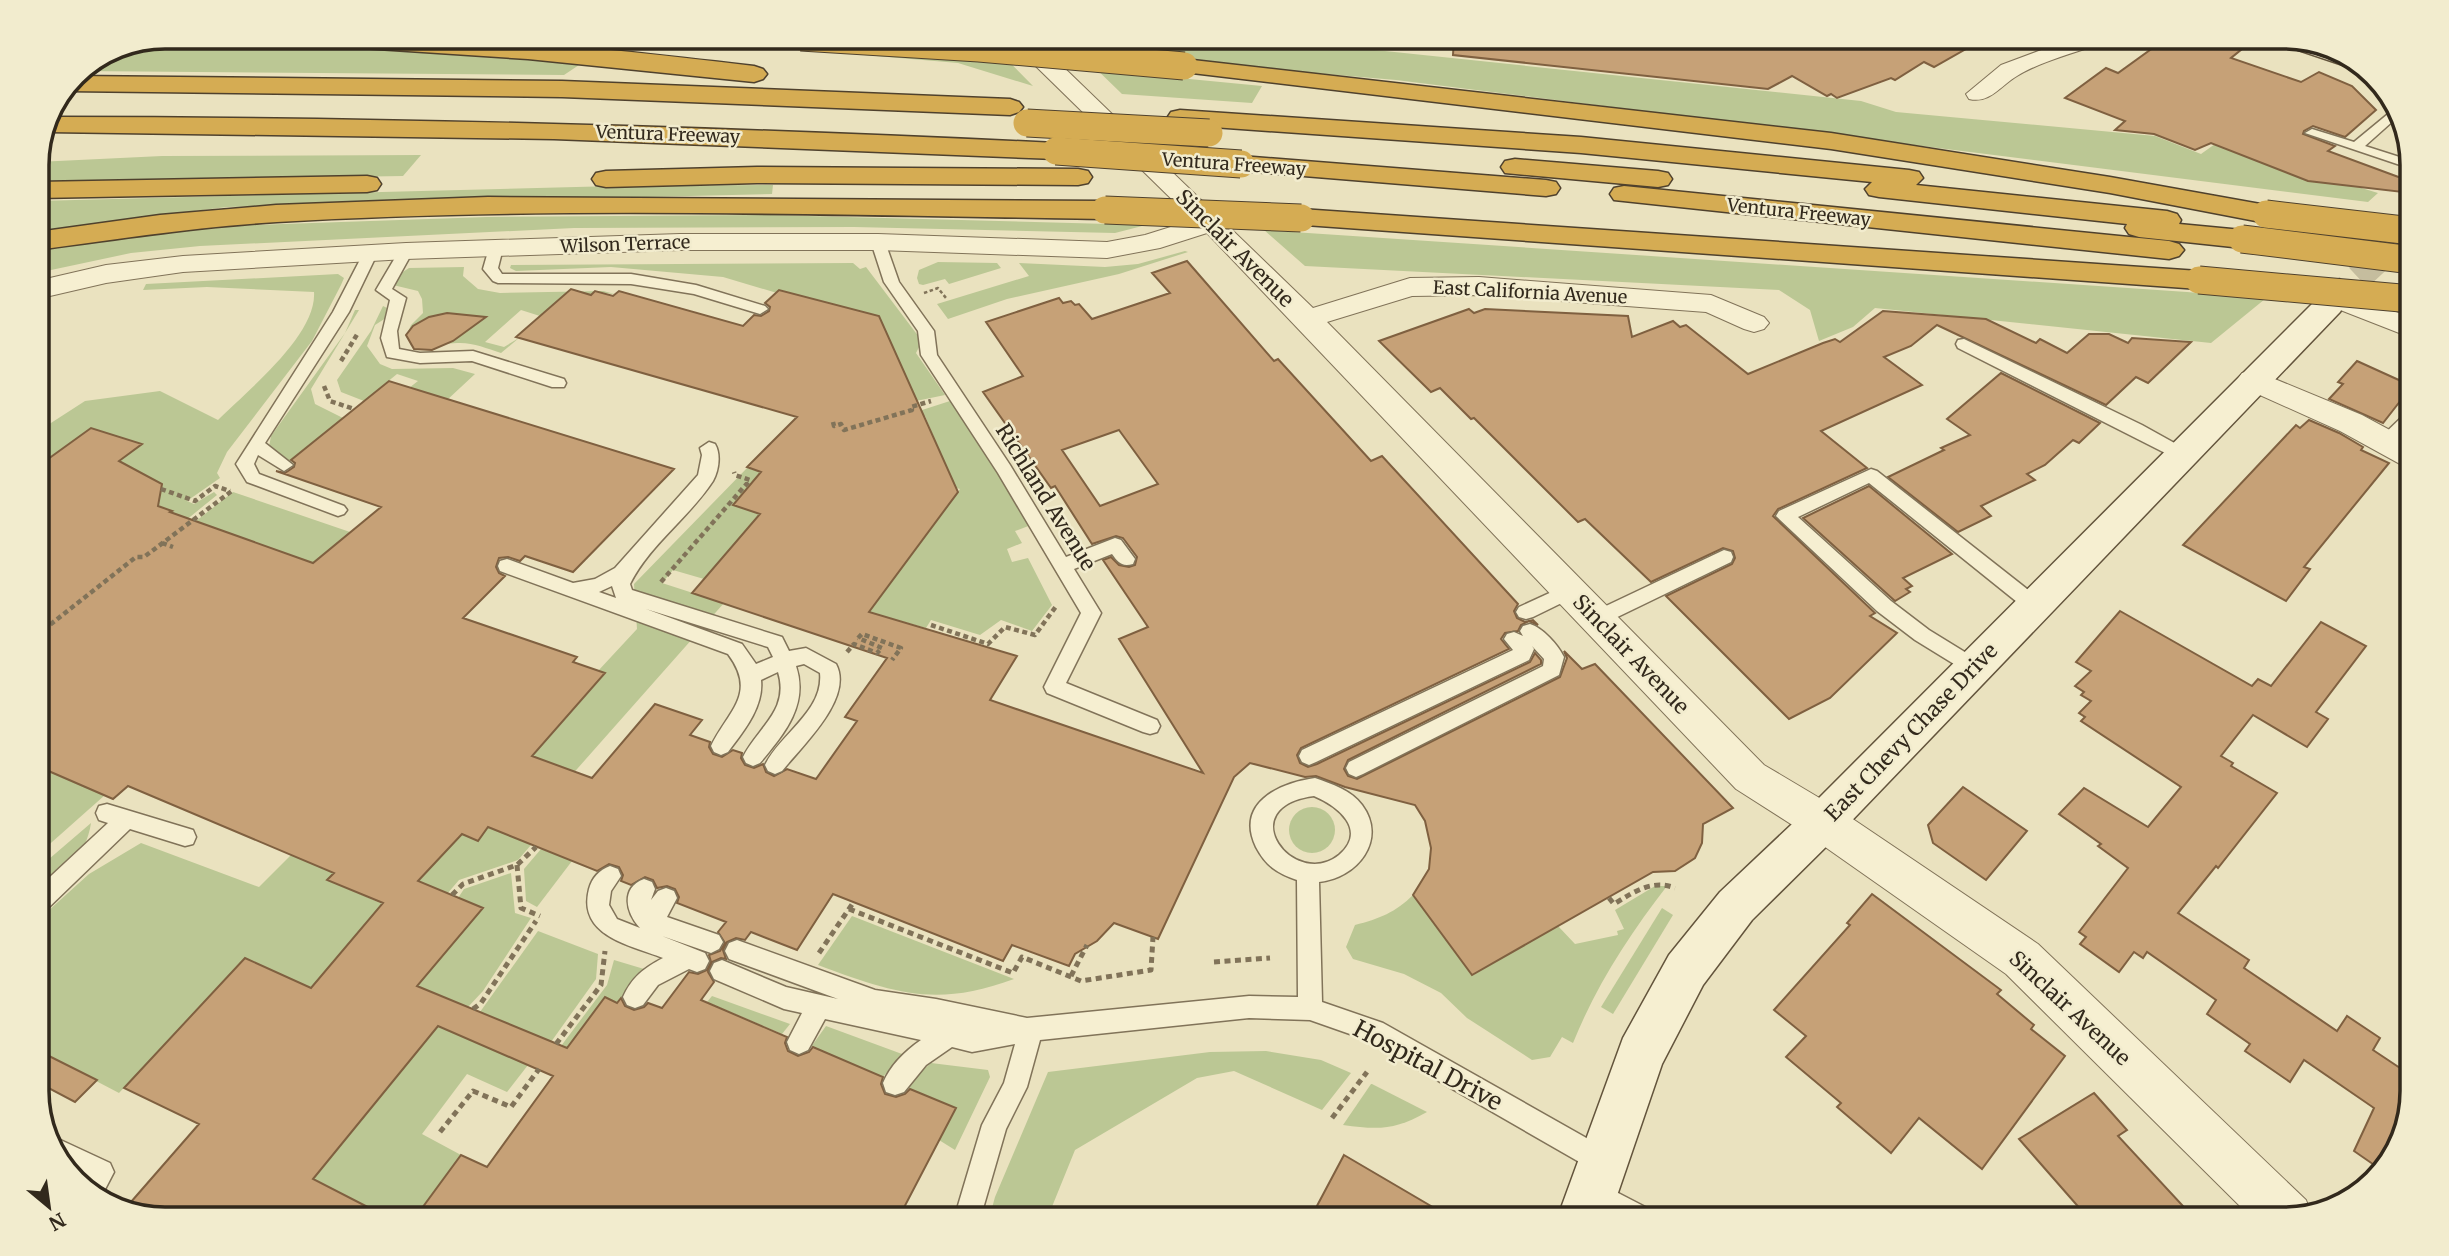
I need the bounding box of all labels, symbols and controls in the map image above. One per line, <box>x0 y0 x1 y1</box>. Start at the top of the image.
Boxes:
street label: Ventura Freeway <box>594 120 741 148</box>
street label: Ventura Freeway <box>1160 147 1307 181</box>
street label: Sinclair Avenue <box>1170 183 1300 313</box>
street label: Ventura Freeway <box>1725 193 1873 231</box>
street label: Wilson Terrace <box>559 230 690 258</box>
street label: East California Avenue <box>1432 275 1628 309</box>
street label: Richland Avenue <box>990 418 1102 576</box>
street label: Sinclair Avenue <box>1567 588 1695 720</box>
street label: East Chevy Chase Drive <box>1819 637 2003 827</box>
street label: Sinclair Avenue <box>2004 945 2136 1071</box>
street label: Hospital Drive <box>1348 1013 1508 1117</box>
north arrow <box>14 1172 84 1242</box>
text: N <box>45 1208 70 1236</box>

